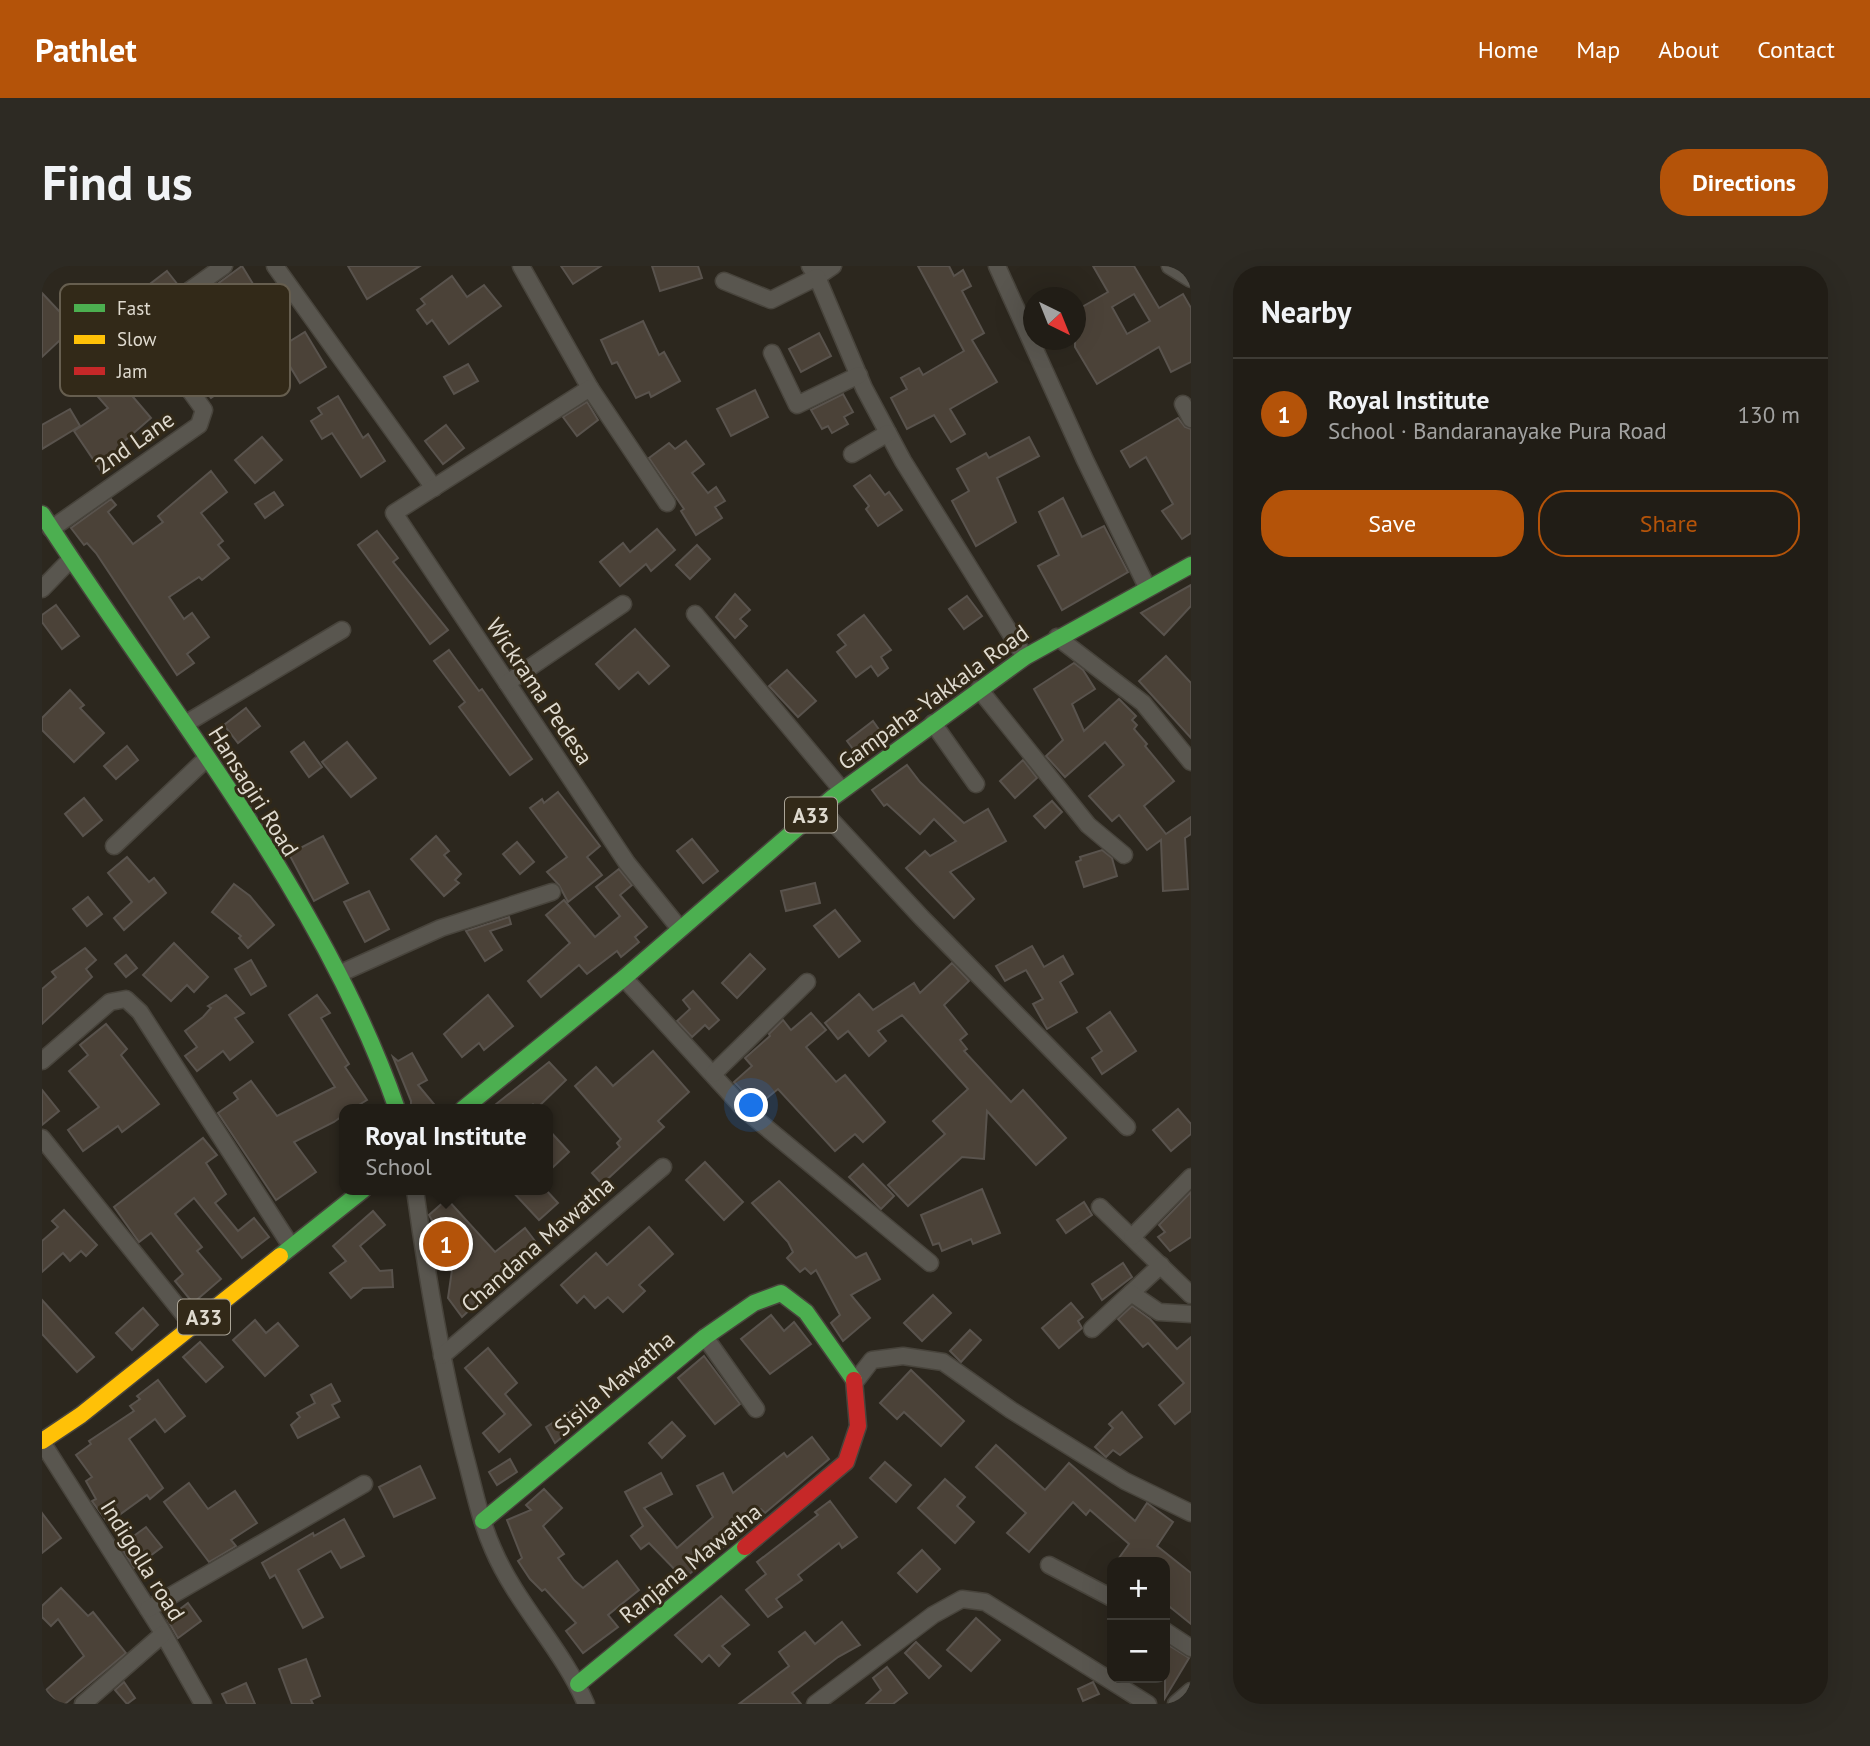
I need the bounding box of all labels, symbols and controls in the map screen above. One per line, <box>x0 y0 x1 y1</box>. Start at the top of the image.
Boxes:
text: Pathlet <box>35 28 137 71</box>
text: Home <box>1478 34 1538 65</box>
text: Map <box>1576 34 1620 65</box>
text: About <box>1658 34 1719 65</box>
text: Contact <box>1757 34 1835 65</box>
button: Directions <box>1660 149 1828 216</box>
text: Find us <box>42 150 193 214</box>
legend <box>60 284 290 396</box>
north arrow <box>1023 287 1086 350</box>
text: Nearby <box>1261 292 1351 331</box>
text: Fast <box>117 296 151 320</box>
text: Slow <box>117 327 157 351</box>
text: Jam <box>116 359 147 383</box>
text: Royal Institute <box>1328 383 1489 416</box>
text: 1 <box>1277 400 1291 429</box>
text: 130 m <box>1738 400 1800 429</box>
street label: 2nd Lane <box>89 404 179 480</box>
text: School · Bandaranayake Pura Road <box>1328 416 1667 445</box>
button: Save <box>1261 490 1524 557</box>
button: Share <box>1538 490 1800 557</box>
street label: Wickrama Pedesa <box>480 612 600 770</box>
street label: Gampaha-Yakkala Road <box>832 618 1034 776</box>
street label: Hansagiri Road <box>203 721 305 861</box>
road number: A33 <box>785 798 837 832</box>
your location <box>734 1088 768 1122</box>
popup <box>339 1104 553 1195</box>
text: Royal Institute <box>365 1119 527 1152</box>
text: School <box>365 1152 432 1181</box>
street label: Chandana Mawatha <box>455 1170 619 1318</box>
pin: 1 <box>423 1218 469 1270</box>
road number: A33 <box>178 1300 230 1334</box>
street label: Sisila Mawatha <box>548 1324 680 1442</box>
street label: Indigolla road <box>94 1494 192 1626</box>
street label: Ranjana Mawatha <box>613 1497 767 1629</box>
map controls <box>1107 1557 1170 1683</box>
button: + <box>1107 1557 1170 1620</box>
button: − <box>1107 1620 1170 1683</box>

